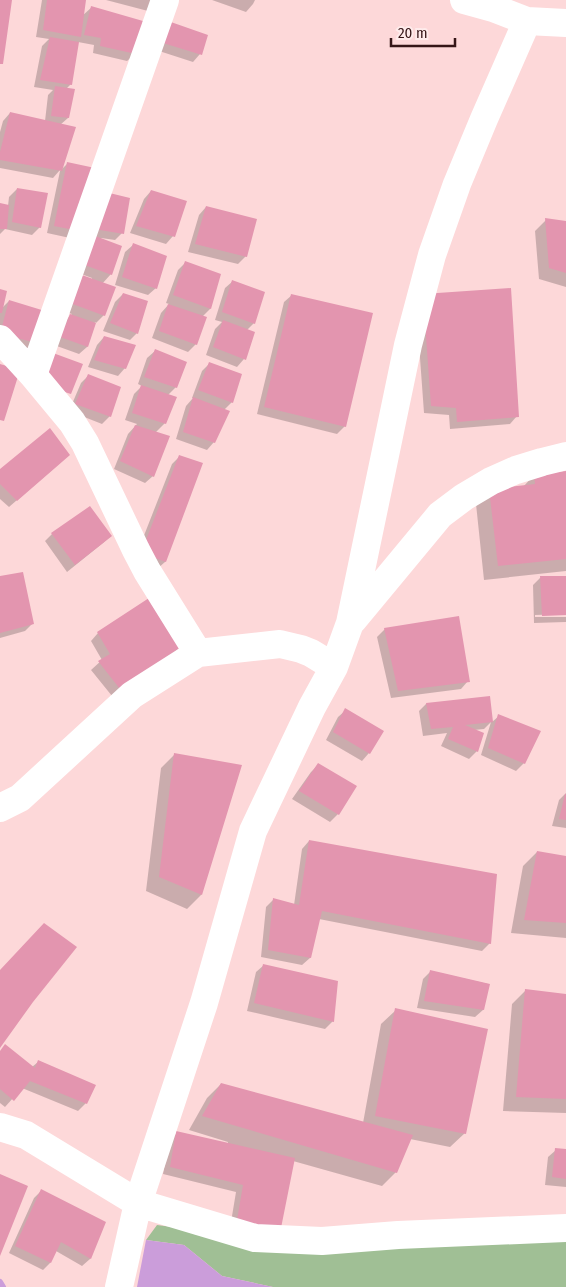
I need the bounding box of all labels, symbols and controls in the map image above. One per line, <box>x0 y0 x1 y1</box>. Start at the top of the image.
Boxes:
scale bar <box>391 15 455 47</box>
text: 20 m <box>398 24 428 42</box>

